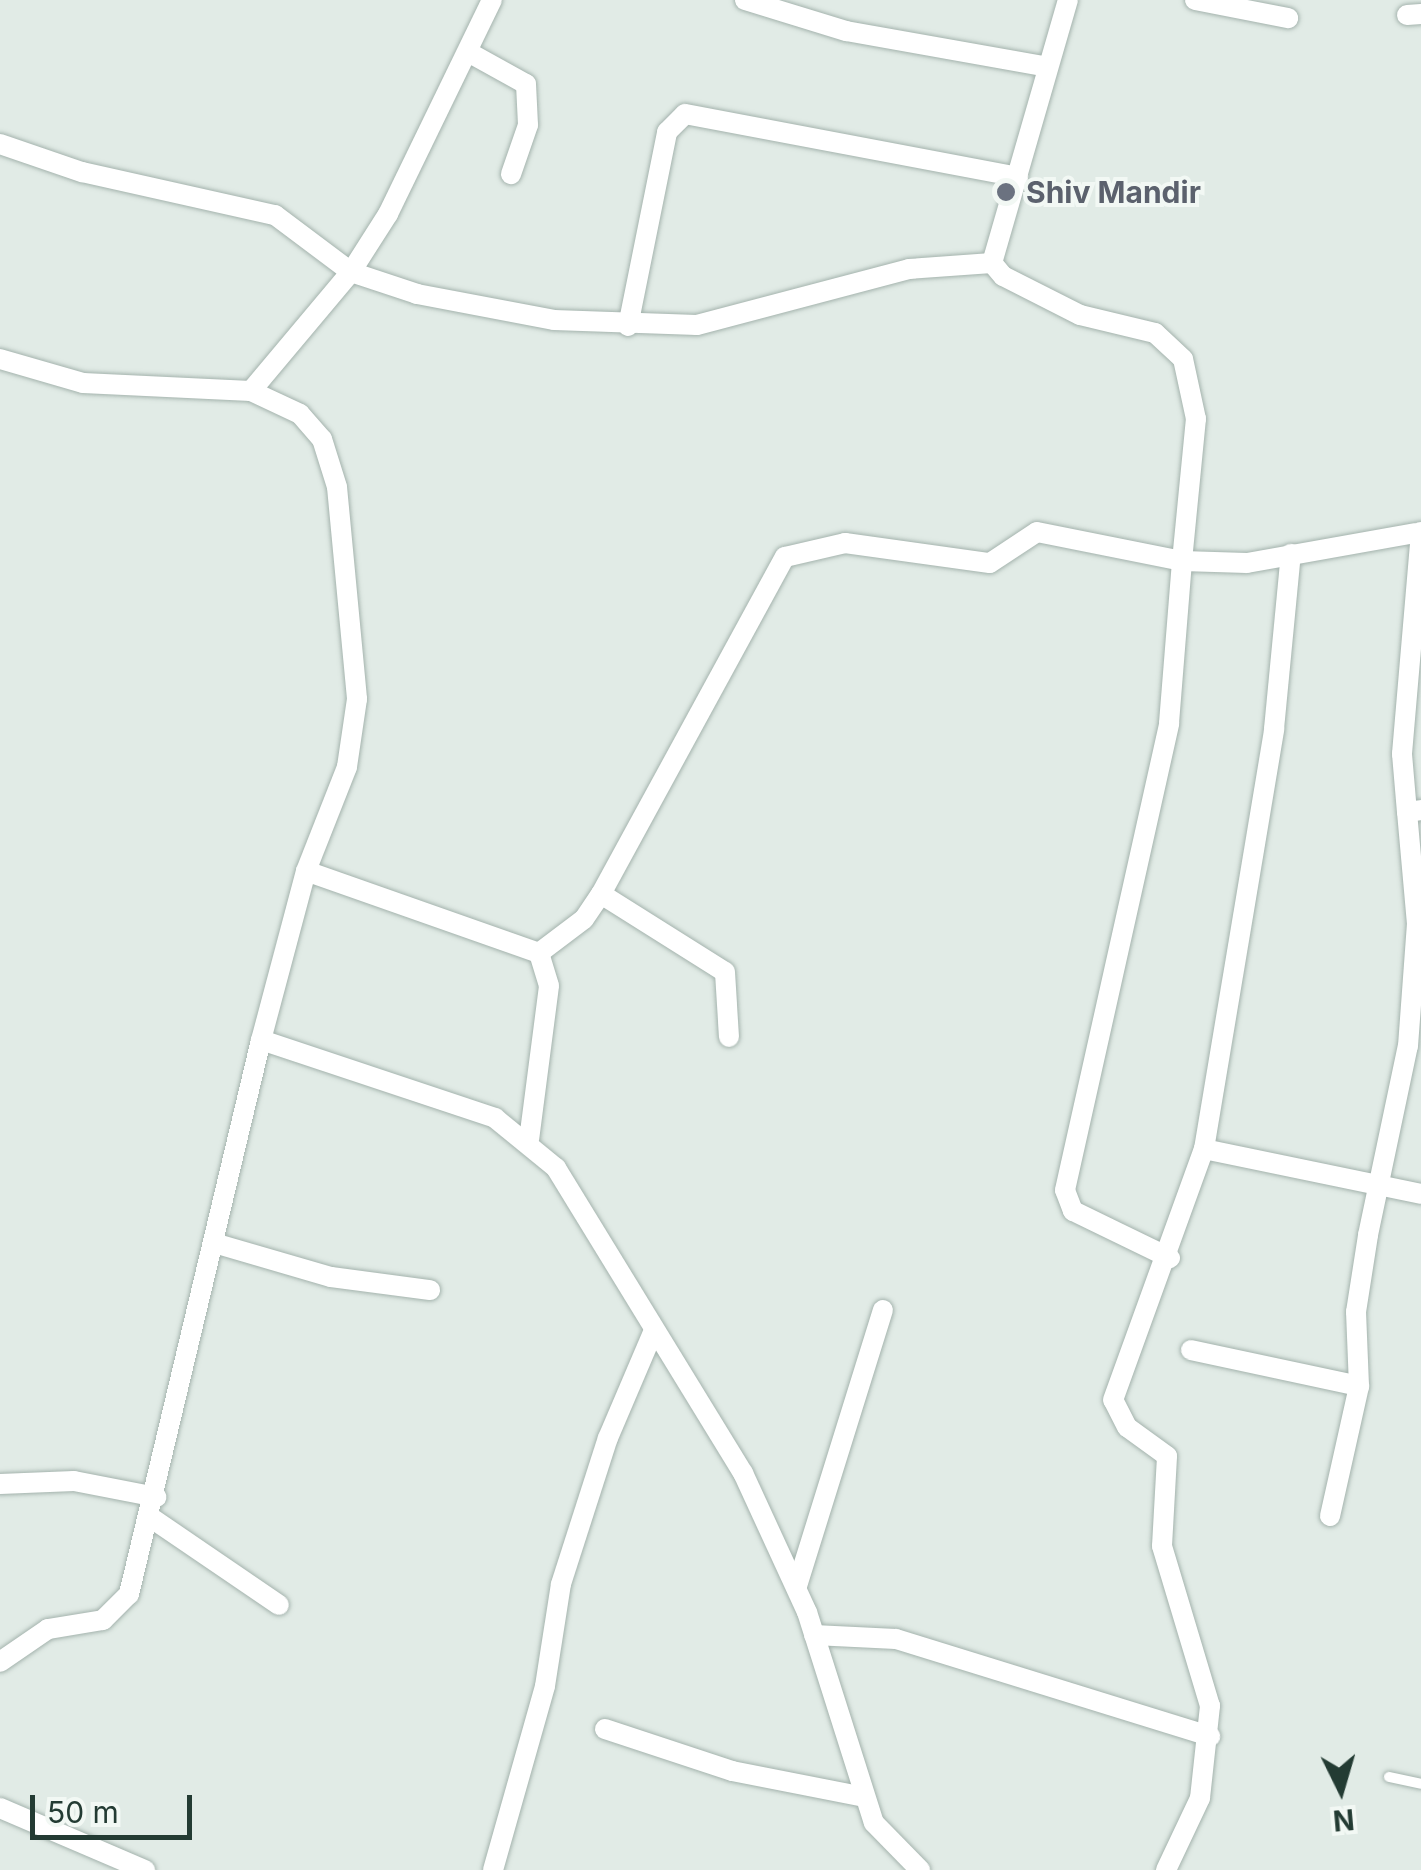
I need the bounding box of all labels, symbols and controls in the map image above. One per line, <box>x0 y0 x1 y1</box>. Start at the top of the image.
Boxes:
place label: Shiv Mandir <box>1026 174 1201 210</box>
marker: Shiv Mandir <box>995 181 1017 203</box>
north arrow <box>1291 1740 1391 1840</box>
scale bar <box>35 1775 198 1837</box>
text: 50 m <box>47 1794 119 1830</box>
text: N <box>1332 1802 1356 1838</box>

